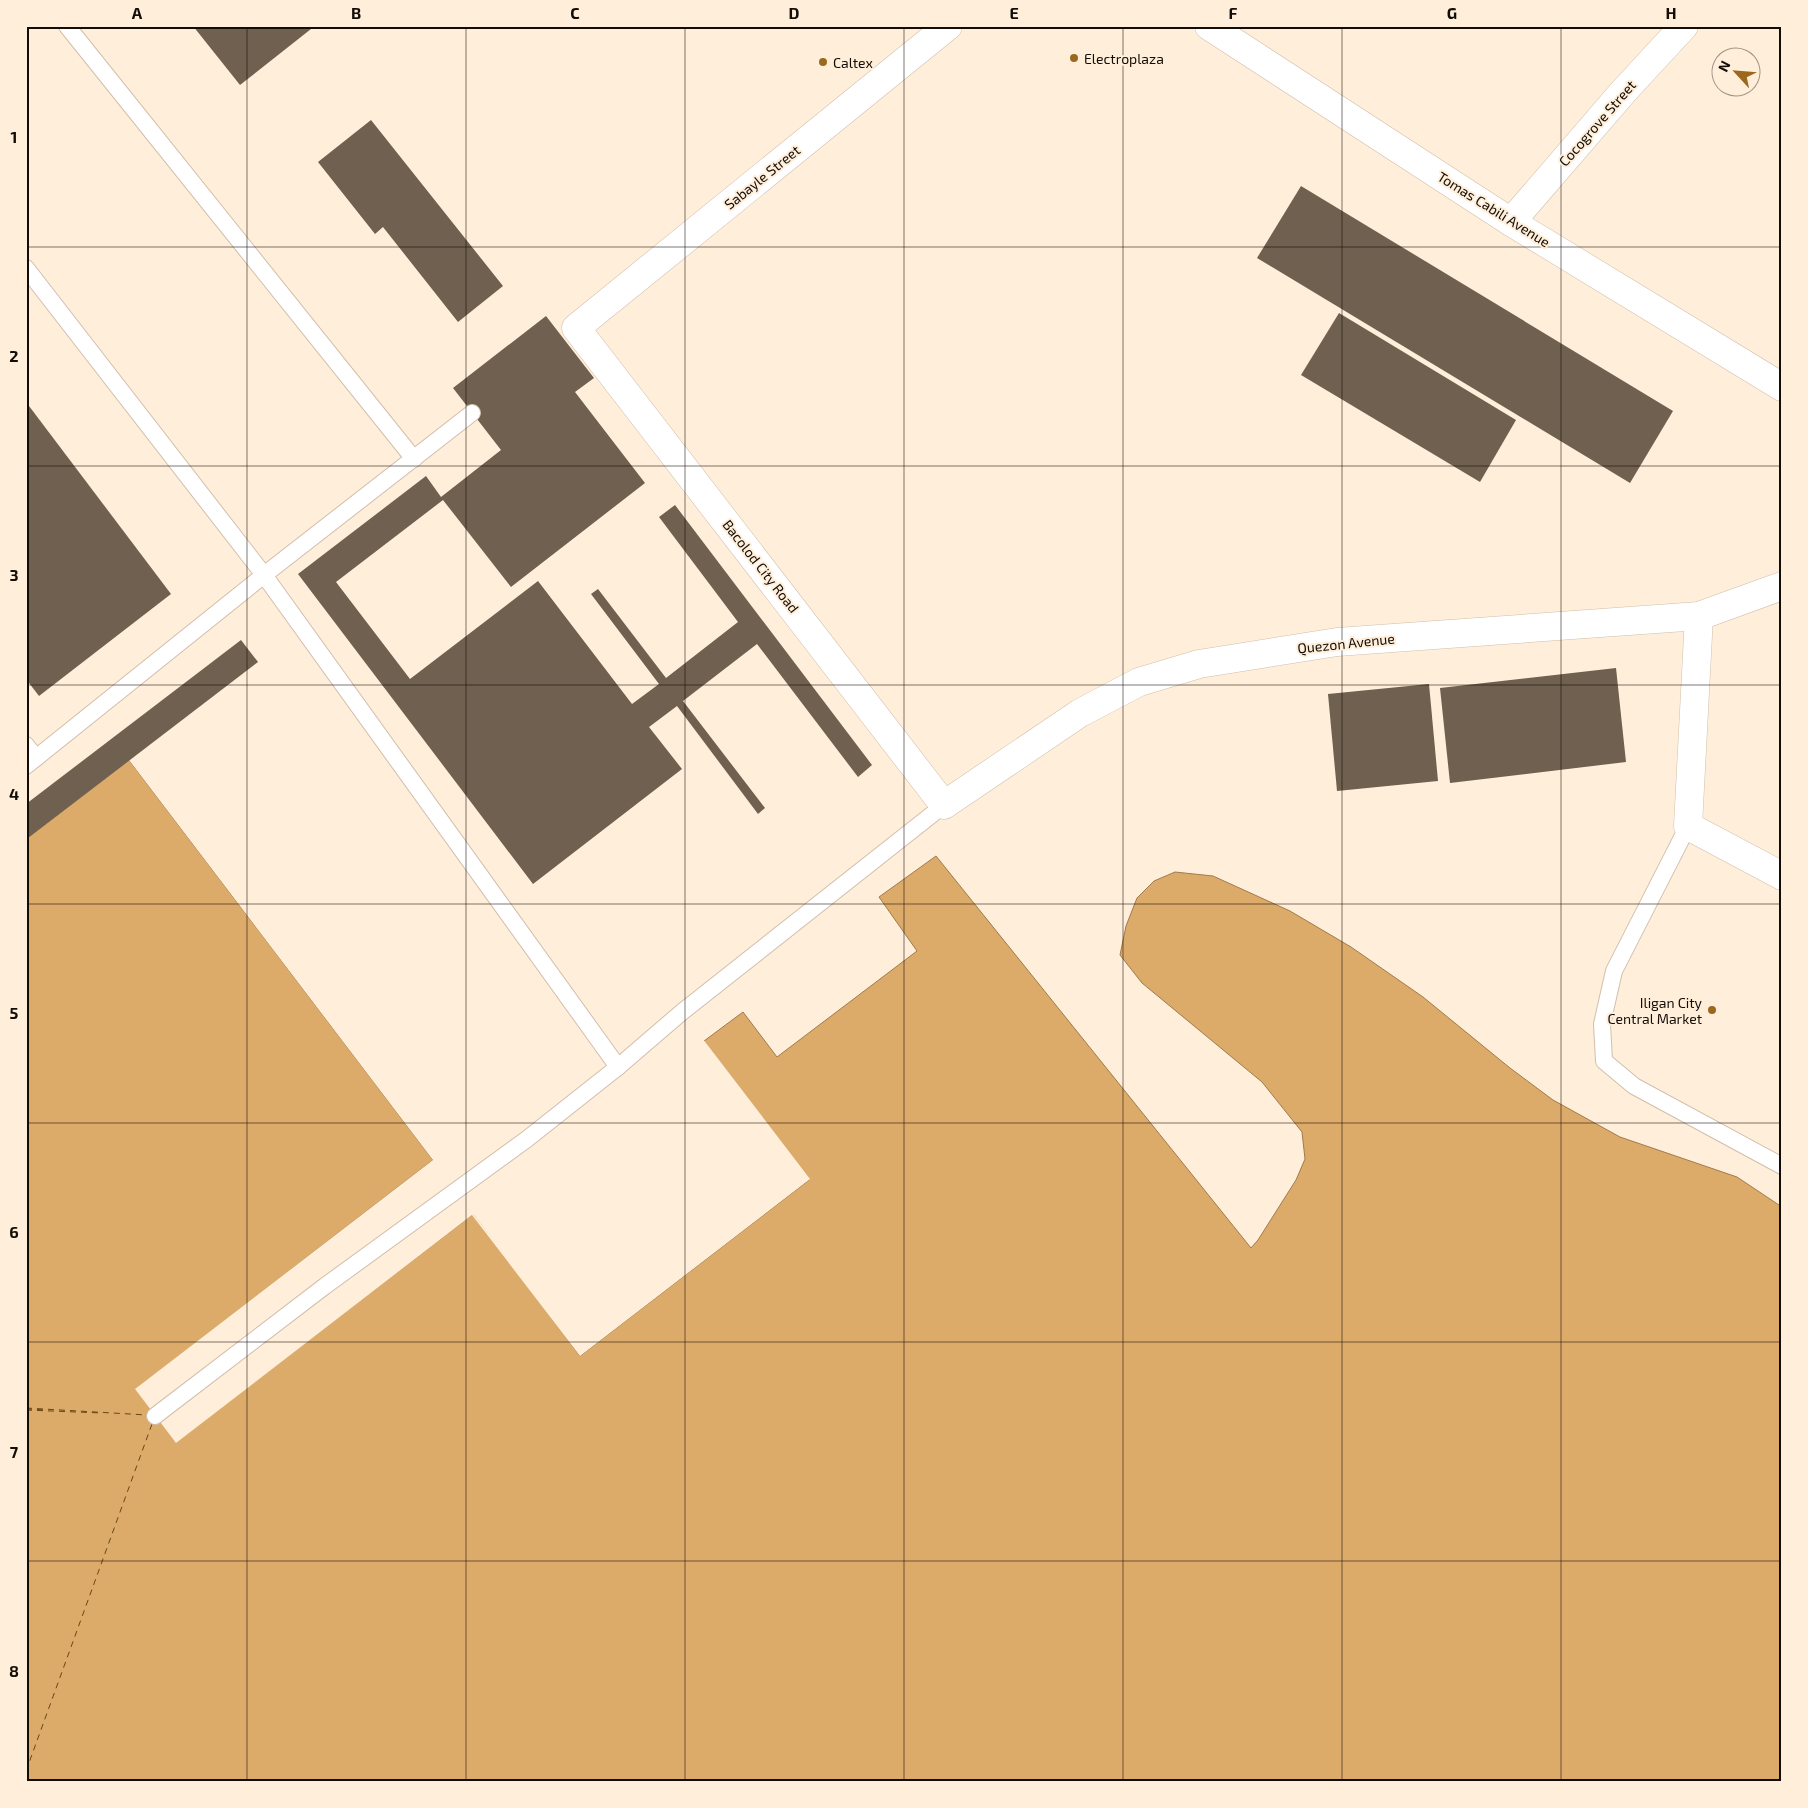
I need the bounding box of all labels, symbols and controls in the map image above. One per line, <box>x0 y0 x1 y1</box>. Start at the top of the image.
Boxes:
text: A <box>132 3 143 22</box>
text: B <box>351 3 361 22</box>
text: C <box>570 3 580 22</box>
text: D <box>789 3 800 22</box>
text: E <box>1009 3 1019 22</box>
text: F <box>1229 3 1238 22</box>
text: G <box>1447 3 1457 22</box>
text: H <box>1665 3 1677 22</box>
north arrow <box>1710 48 1760 98</box>
place label: Electroplaza <box>1084 50 1164 67</box>
marker: Electroplaza <box>1068 52 1080 64</box>
place label: Caltex <box>833 54 874 71</box>
marker: Caltex <box>817 56 829 68</box>
text: N <box>1714 58 1734 74</box>
street label: Cocogrove Street <box>1555 76 1639 170</box>
text: 1 <box>11 127 17 146</box>
street label: Sabayle Street <box>721 141 803 213</box>
street label: Tomas Cabili Avenue <box>1435 168 1553 250</box>
text: 2 <box>9 346 19 365</box>
street label: Bacolod City Road <box>719 516 803 616</box>
text: 3 <box>9 565 19 584</box>
street label: Quezon Avenue <box>1296 629 1396 657</box>
text: 4 <box>9 784 19 803</box>
place label: Iligan City Central Market <box>1607 994 1703 1027</box>
text: 5 <box>10 1003 19 1022</box>
marker: Iligan City Central Market <box>1706 1004 1718 1016</box>
text: 6 <box>9 1222 19 1241</box>
text: 7 <box>10 1442 19 1461</box>
text: 8 <box>9 1661 19 1680</box>

